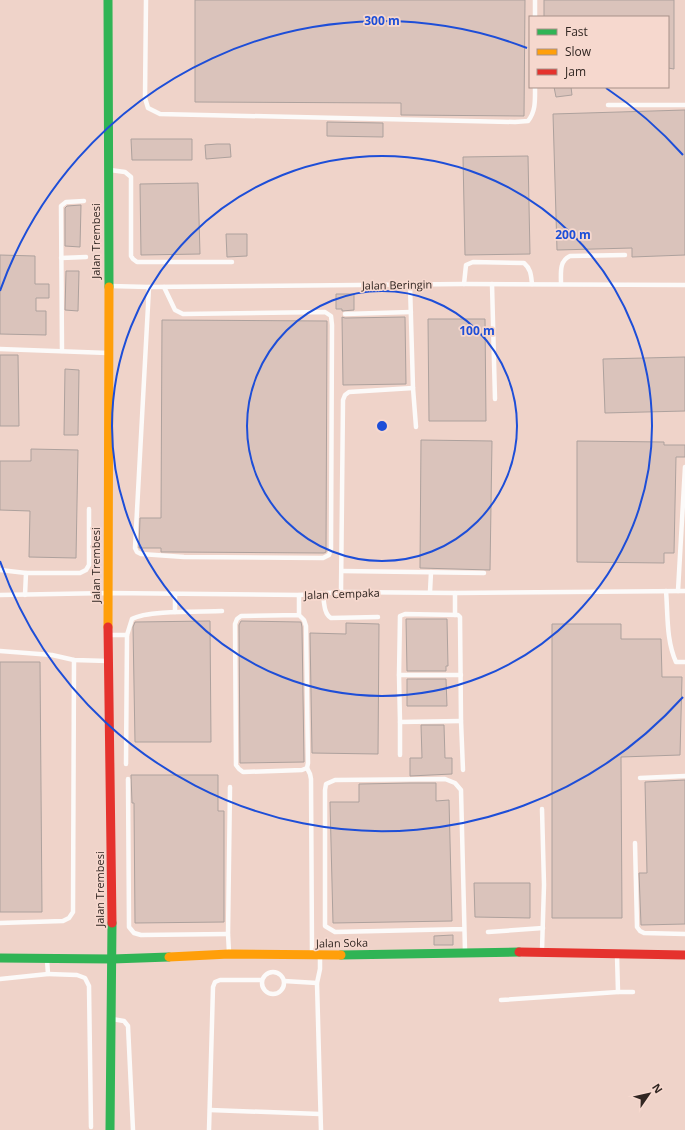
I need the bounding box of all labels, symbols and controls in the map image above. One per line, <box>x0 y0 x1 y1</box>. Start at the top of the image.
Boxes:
text: 300 m <box>364 12 400 29</box>
legend <box>529 16 669 88</box>
text: Fast <box>565 23 588 40</box>
text: Slow <box>565 43 592 60</box>
text: Jam <box>564 63 586 80</box>
street label: Jalan Trembesi <box>88 203 103 280</box>
text: 200 m <box>555 226 591 243</box>
street label: Jalan Beringin <box>361 276 432 293</box>
text: 100 m <box>459 322 495 339</box>
centre of rings <box>375 419 389 433</box>
street label: Jalan Trembesi <box>88 527 103 604</box>
street label: Jalan Cempaka <box>303 585 380 602</box>
street label: Jalan Trembesi <box>92 851 107 928</box>
street label: Jalan Soka <box>315 935 368 950</box>
north arrow <box>629 1074 669 1114</box>
text: N <box>649 1080 666 1096</box>

